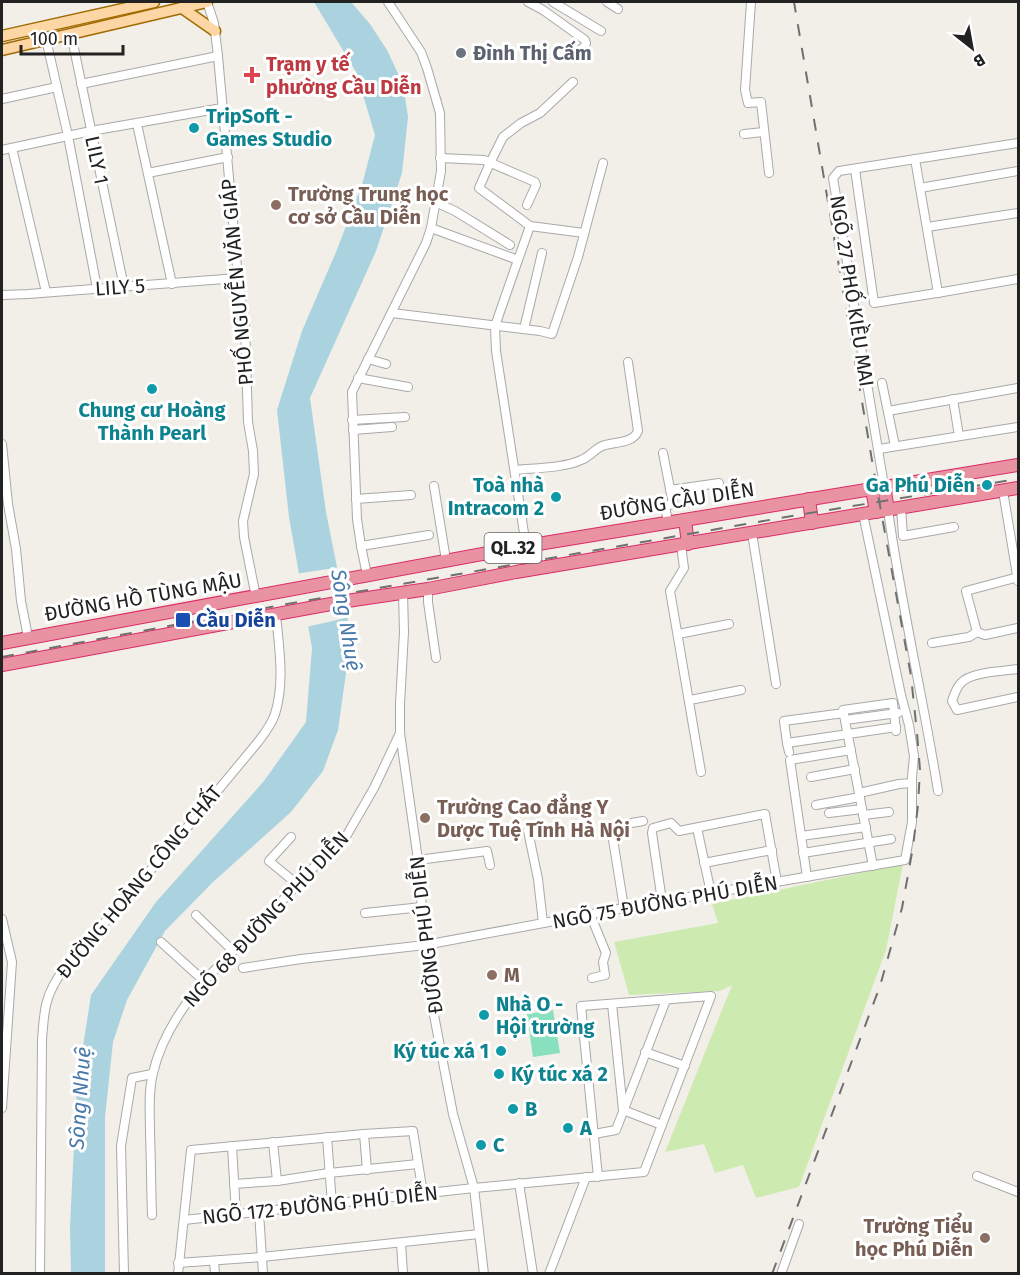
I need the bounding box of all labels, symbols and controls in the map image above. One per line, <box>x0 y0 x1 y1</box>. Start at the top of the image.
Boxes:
scale bar <box>21 18 123 56</box>
north arrow <box>942 18 1002 78</box>
text: 100 m <box>30 28 78 50</box>
place label: Đình Thị Cấm <box>473 40 592 65</box>
marker: Đình Thị Cấm <box>454 46 468 60</box>
text: B <box>970 50 989 71</box>
place label: Trạm y tế phường Cầu Diễn <box>266 51 421 99</box>
marker: Trạm y tế phường Cầu Diễn <box>243 66 261 84</box>
place label: TripSoft - Games Studio <box>206 104 332 151</box>
marker: TripSoft - Games Studio <box>187 121 201 135</box>
street label: LILY 1 <box>80 134 114 186</box>
street label: PHỐ NGUYỄN VĂN GIÁP <box>213 178 258 387</box>
place label: Trường Trung học cơ sở Cầu Diễn <box>288 182 449 229</box>
street label: NGÕ 27 PHỐ KIỀU MAI <box>825 193 882 388</box>
marker: Trường Trung học cơ sở Cầu Diễn <box>269 198 283 212</box>
street label: LILY 5 <box>94 273 146 301</box>
marker: Chung cư Hoàng Thành Pearl <box>145 382 159 396</box>
place label: Chung cư Hoàng Thành Pearl <box>79 398 226 445</box>
place label: Ga Phú Diễn <box>866 472 975 497</box>
place label: Toà nhà Intracom 2 <box>448 473 544 520</box>
street label: ĐƯỜNG CẦU DIỄN <box>597 474 756 525</box>
marker: Ga Phú Diễn <box>980 478 994 492</box>
marker: Toà nhà Intracom 2 <box>549 490 563 504</box>
road number: QL.32 <box>484 533 542 563</box>
street label: ĐƯỜNG HỒ TÙNG MẬU <box>42 565 244 626</box>
water label: Sông Nhuệ <box>325 566 367 673</box>
place label: Cầu Diễn <box>196 607 276 632</box>
marker: Cầu Diễn <box>174 611 192 629</box>
street label: ĐƯỜNG HOÀNG CÔNG CHẤT <box>49 778 227 983</box>
place label: Trường Cao đẳng Y Dược Tuệ Tĩnh Hà Nội <box>437 793 630 842</box>
marker: Trường Cao đẳng Y Dược Tuệ Tĩnh Hà Nội <box>418 811 432 825</box>
street label: NGÕ 68 ĐƯỜNG PHÚ DIỄN <box>176 824 354 1012</box>
street label: ĐƯỜNG PHÚ DIỄN <box>401 855 448 1016</box>
street label: NGÕ 75 ĐƯỜNG PHÚ DIỄN <box>550 867 780 934</box>
place label: M <box>504 963 520 987</box>
marker: M <box>485 968 499 982</box>
place label: Nhà O - Hội trường <box>496 992 596 1039</box>
marker: Nhà O - Hội trường <box>477 1008 491 1022</box>
place label: Ký túc xá 1 <box>393 1039 489 1063</box>
marker: Ký túc xá 1 <box>494 1044 508 1058</box>
water label: Sông Nhuệ <box>63 1046 97 1151</box>
place label: Ký túc xá 2 <box>511 1062 608 1086</box>
marker: Ký túc xá 2 <box>492 1067 506 1081</box>
place label: B <box>525 1097 537 1121</box>
marker: B <box>506 1102 520 1116</box>
place label: A <box>579 1116 593 1140</box>
marker: A <box>561 1121 575 1135</box>
place label: C <box>493 1133 505 1157</box>
marker: C <box>474 1138 488 1152</box>
street label: NGÕ 172 ĐƯỜNG PHÚ DIỄN <box>201 1178 439 1229</box>
place label: Trường Tiểu học Phú Diễn <box>855 1212 973 1261</box>
marker: Trường Tiểu học Phú Diễn <box>978 1231 992 1245</box>

